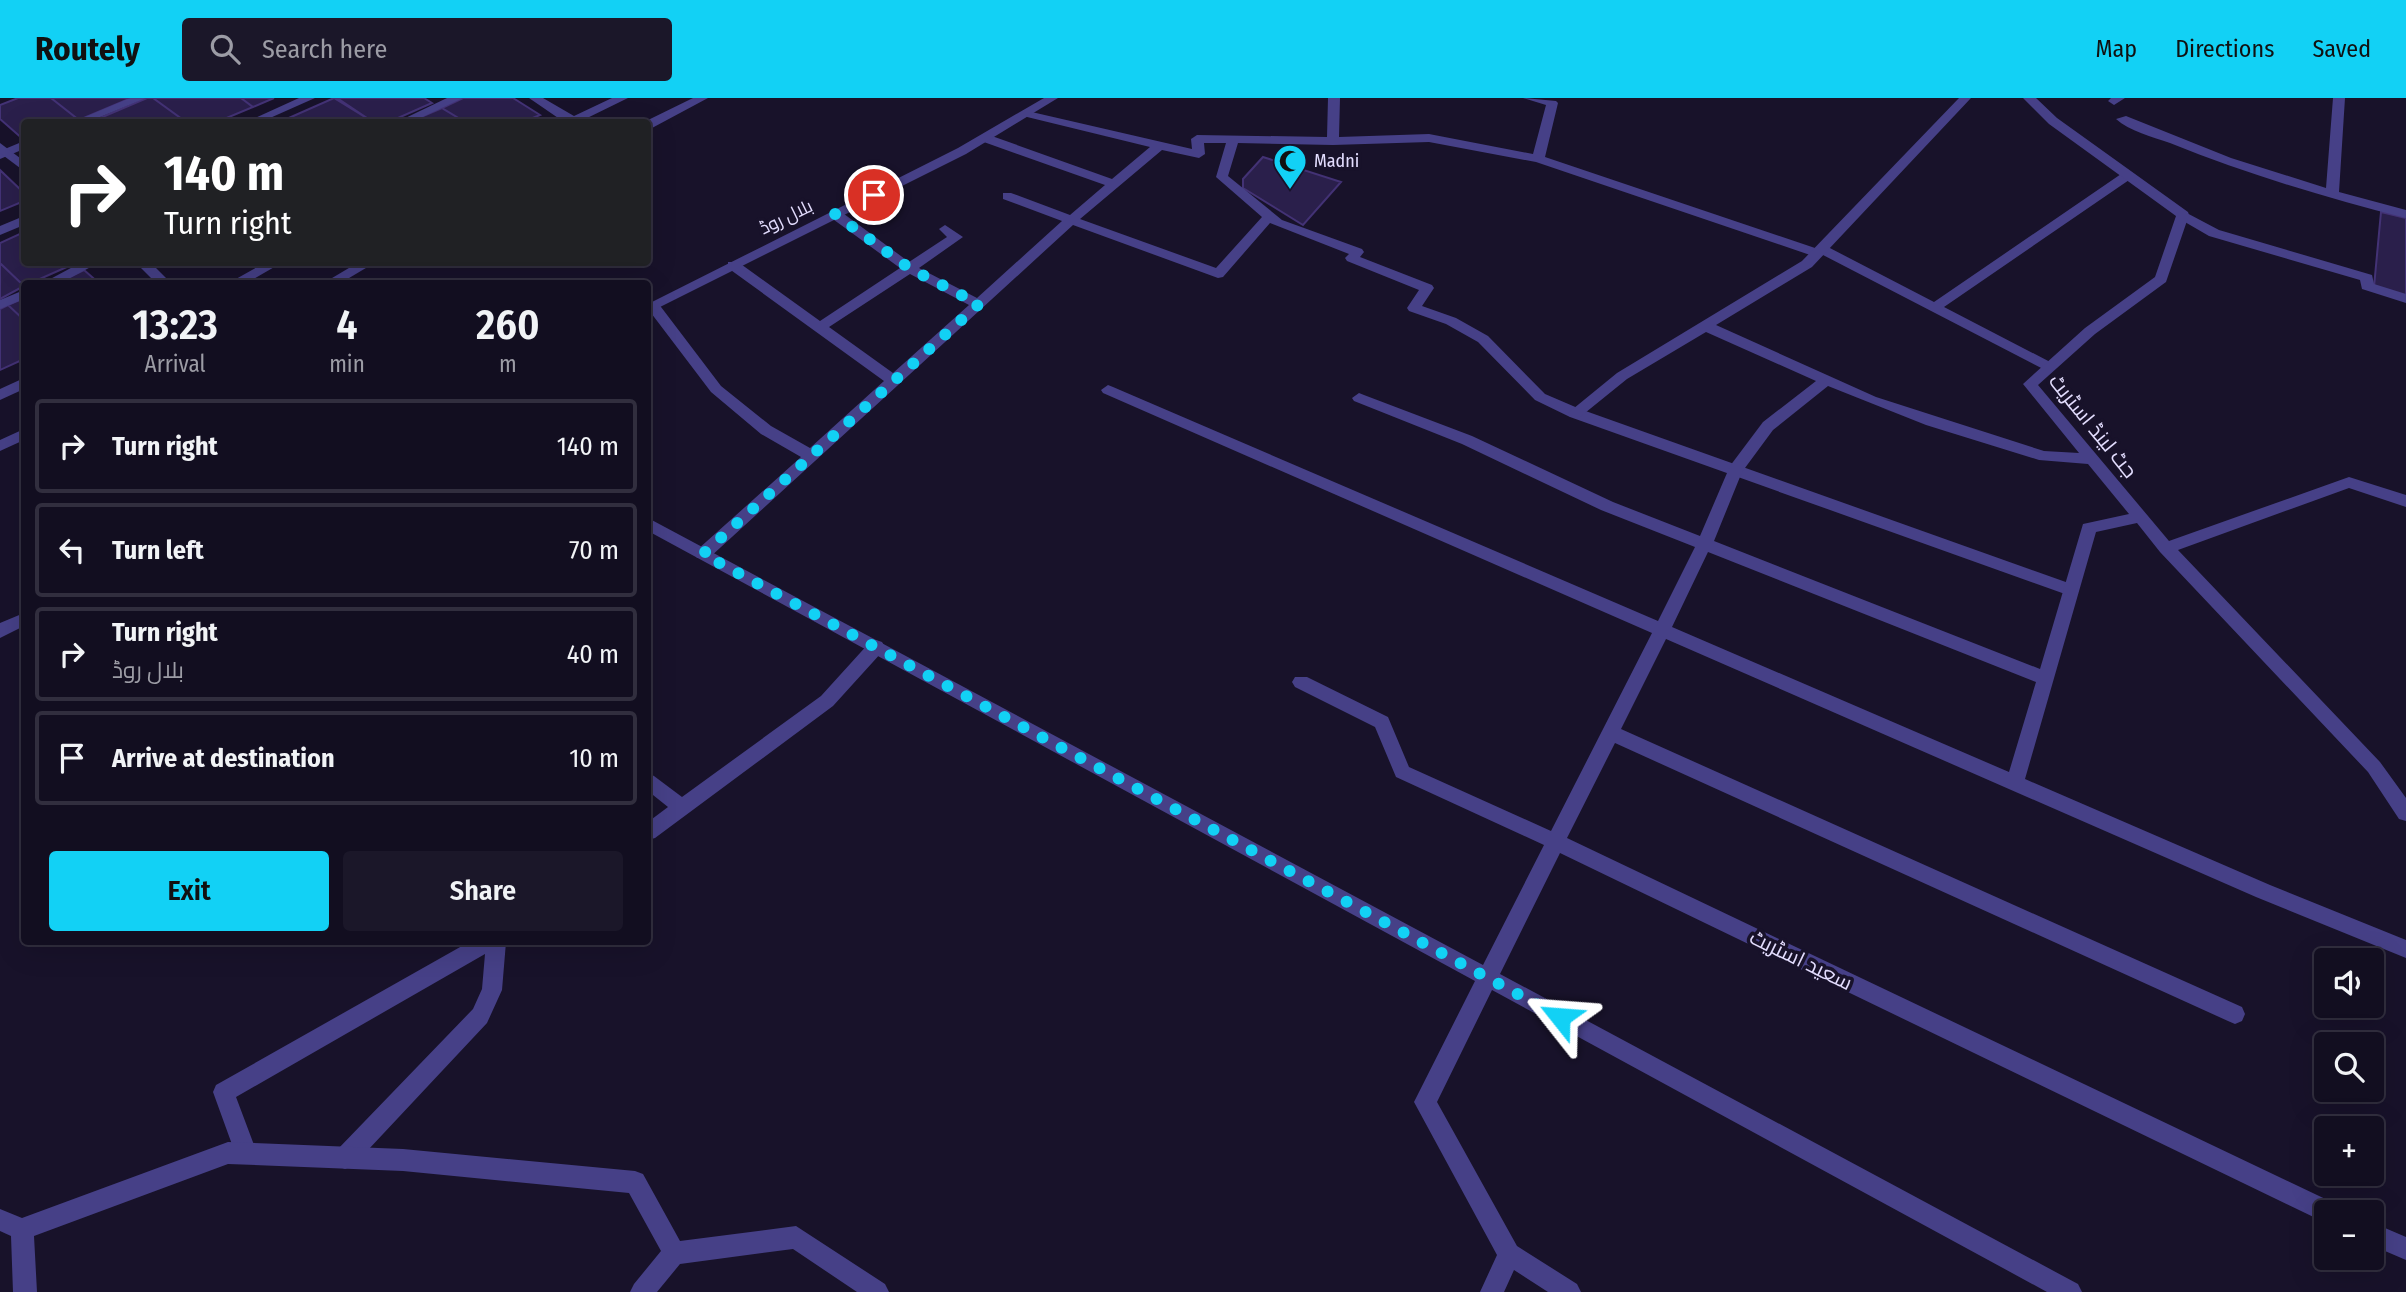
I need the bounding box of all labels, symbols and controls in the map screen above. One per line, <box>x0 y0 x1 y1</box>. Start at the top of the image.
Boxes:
search box <box>182 18 672 81</box>
text: Routely <box>35 29 140 69</box>
icon: search <box>206 30 244 68</box>
text: Search here <box>262 34 387 65</box>
text: Map <box>2096 35 2137 63</box>
text: Directions <box>2175 35 2274 63</box>
text: Saved <box>2312 35 2371 63</box>
mosque icon: Madni <box>1271 142 1309 191</box>
text: 140 m <box>164 144 284 203</box>
icon: right <box>49 147 140 238</box>
place label: Madni <box>1314 150 1359 172</box>
pin <box>844 165 904 225</box>
icon: arrive <box>855 176 893 214</box>
street label: بلال روڈ <box>756 195 816 239</box>
text: Turn right <box>164 204 291 242</box>
text: 13:23 <box>132 300 218 350</box>
text: 4 <box>336 300 358 350</box>
text: 260 <box>476 300 540 350</box>
text: Arrival <box>145 350 206 378</box>
text: min <box>329 350 365 378</box>
text: m <box>499 350 517 378</box>
street label: جٹ لینڈ اسٹریٹ <box>2043 369 2143 483</box>
icon: right <box>53 427 91 465</box>
text: Turn right <box>112 431 218 462</box>
text: 140 m <box>557 431 619 462</box>
icon: left <box>53 531 91 569</box>
text: Turn left <box>112 535 204 566</box>
text: 70 m <box>569 535 619 566</box>
text: Turn right <box>112 617 218 648</box>
icon: right <box>53 635 91 673</box>
text: 40 m <box>567 639 619 670</box>
text: بلال روڈ <box>112 656 184 684</box>
icon: arrive <box>53 739 91 777</box>
text: Arrive at destination <box>112 743 335 774</box>
text: 10 m <box>569 743 619 774</box>
button: Exit <box>49 851 329 931</box>
button: Share <box>343 851 623 931</box>
street label: سعید اسٹریٹ <box>1745 924 1857 996</box>
map controls <box>2314 948 2384 1270</box>
button: sound <box>2314 948 2384 1018</box>
position arrow <box>1523 980 1597 1054</box>
button: search <box>2314 1032 2384 1102</box>
button: + <box>2314 1116 2384 1186</box>
button: − <box>2314 1200 2384 1270</box>

